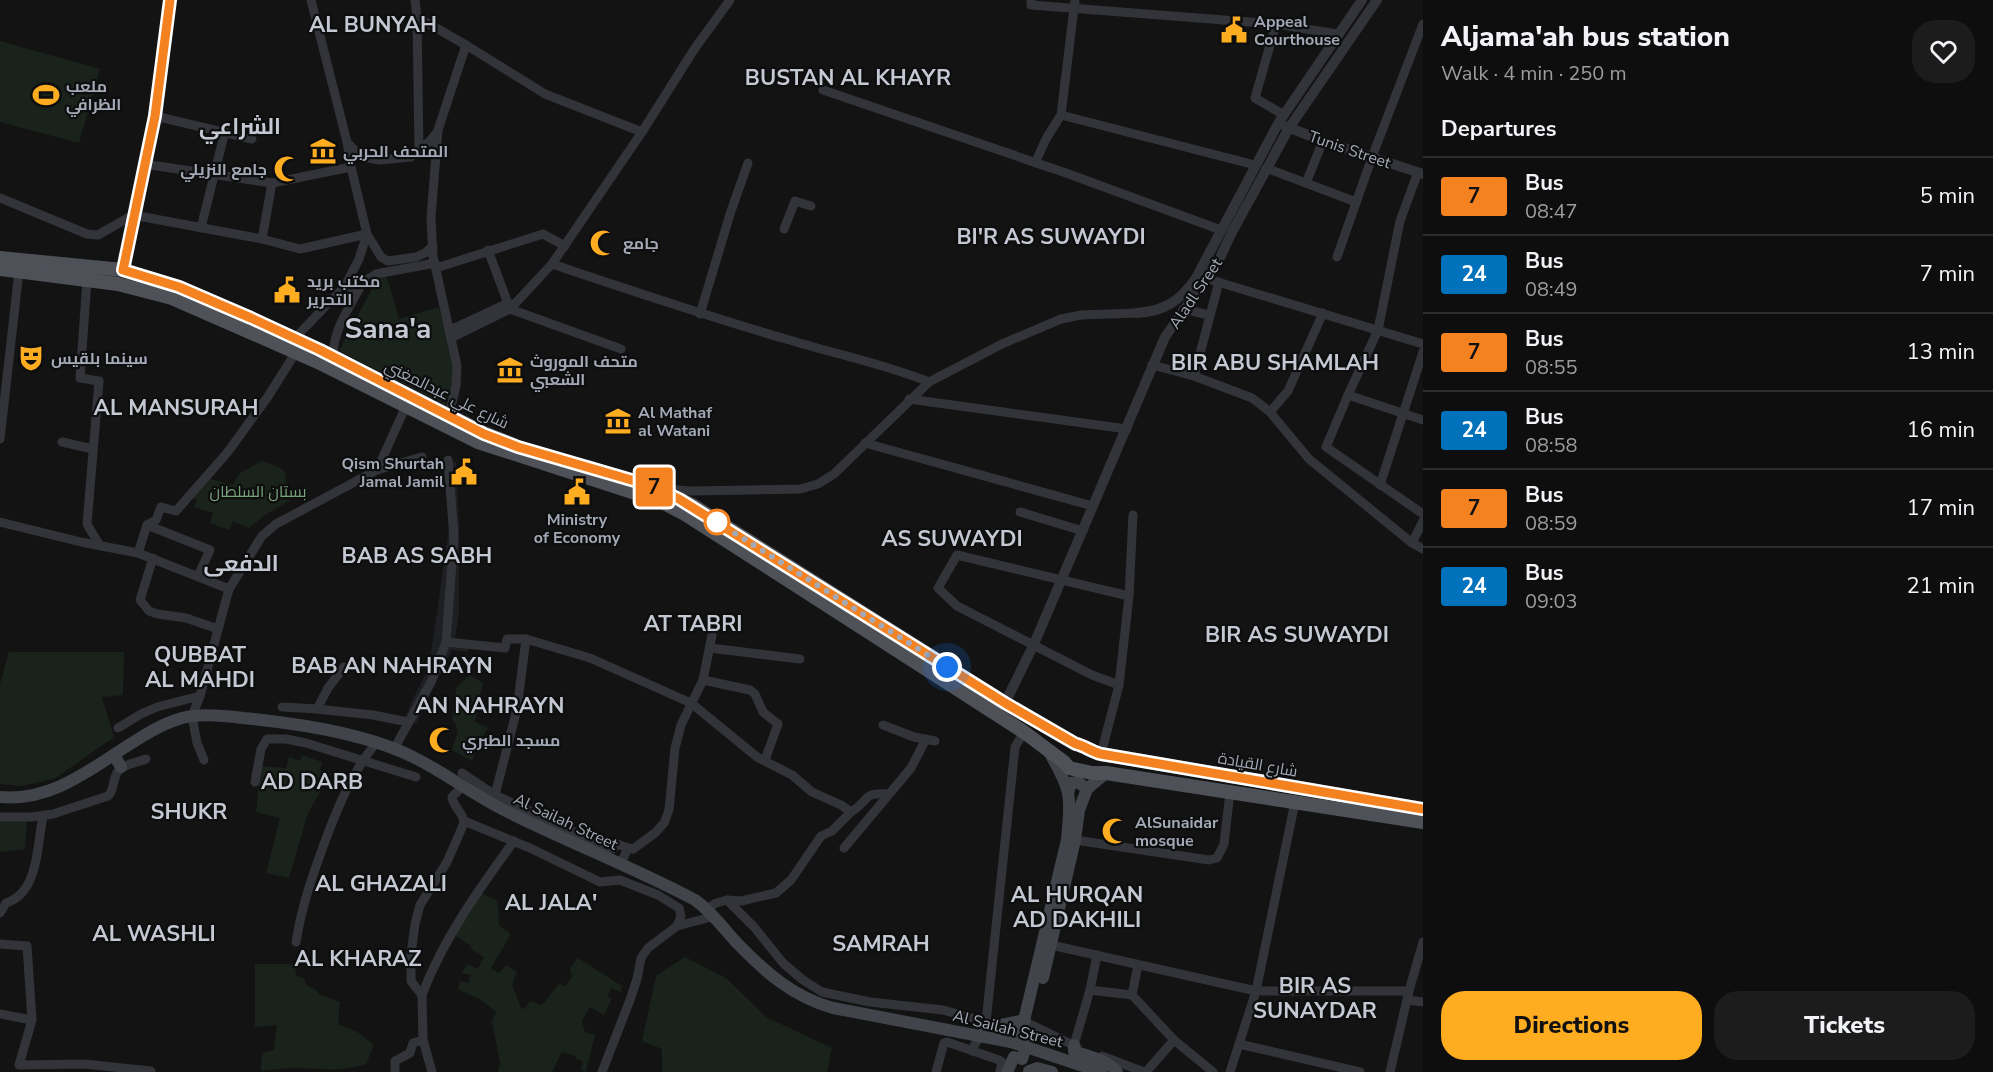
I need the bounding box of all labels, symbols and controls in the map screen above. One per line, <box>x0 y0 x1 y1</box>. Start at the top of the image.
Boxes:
district label: AL BUNYAH <box>309 10 437 40</box>
place label: Appeal Courthouse <box>1254 11 1340 51</box>
public building icon: Appeal Courthouse <box>1219 15 1249 45</box>
text: Aljama'ah bus station <box>1441 18 1730 56</box>
button: heart <box>1912 20 1975 83</box>
text: Walk · 4 min · 250 m <box>1441 60 1627 87</box>
district label: BUSTAN AL KHAYR <box>745 63 951 93</box>
place label: ملعب الظرافي <box>66 76 121 117</box>
sports icon: ملعب الظرافي <box>31 80 61 110</box>
district label: الشراعي <box>199 112 281 144</box>
text: Departures <box>1441 114 1556 144</box>
street label: Tunis Street <box>1306 126 1394 174</box>
museum icon: المتحف الحربي <box>308 136 338 166</box>
place label: المتحف الحربي <box>343 141 448 164</box>
mosque icon: جامع النزيلي <box>272 154 302 184</box>
place label: جامع النزيلي <box>180 159 267 182</box>
text: Bus <box>1525 168 1564 198</box>
text: 5 min <box>1920 181 1975 211</box>
text: 7 <box>1468 182 1480 210</box>
text: 08:47 <box>1525 198 1578 225</box>
district label: BI'R AS SUWAYDI <box>956 222 1146 252</box>
mosque icon: جامع <box>588 228 618 258</box>
place label: جامع <box>623 233 659 255</box>
text: Bus <box>1525 246 1564 276</box>
street label: Aladl Sreet <box>1164 253 1228 333</box>
text: 7 min <box>1920 259 1975 289</box>
text: 24 <box>1461 260 1487 288</box>
place label: مكتب بريد التحرير <box>306 271 380 311</box>
public building icon: مكتب بريد التحرير <box>272 275 302 305</box>
text: 08:49 <box>1525 276 1578 303</box>
district label: Sana'a <box>345 310 431 348</box>
text: Bus <box>1525 324 1564 354</box>
text: 13 min <box>1907 337 1975 367</box>
text: 7 <box>1468 338 1480 366</box>
theatre icon: سينما بلقيس <box>16 343 46 373</box>
place label: سينما بلقيس <box>51 348 148 370</box>
district label: BIR ABU SHAMLAH <box>1171 348 1379 378</box>
place label: متحف الموروث الشعبي <box>530 351 638 392</box>
text: 08:55 <box>1525 354 1578 381</box>
street label: شارع علي عبدالمغني <box>380 355 512 436</box>
museum icon: متحف الموروث الشعبي <box>495 355 525 385</box>
district label: AL MANSURAH <box>94 393 258 423</box>
place label: Al Mathaf al Watani <box>638 402 713 442</box>
text: Bus <box>1525 402 1564 432</box>
museum icon: Al Mathaf al Watani <box>603 406 633 436</box>
text: 16 min <box>1907 415 1975 445</box>
text: 24 <box>1461 416 1487 444</box>
text: 08:58 <box>1525 432 1578 459</box>
place label: Qism Shurtah Jamal Jamil <box>342 453 444 493</box>
public building icon: Qism Shurtah Jamal Jamil <box>449 457 479 487</box>
line badge: 7 <box>634 468 674 506</box>
text: 7 <box>648 473 660 501</box>
public building icon: Ministry of Economy <box>562 477 592 507</box>
text: Bus <box>1525 480 1564 510</box>
park label: بستان السلطان <box>210 481 306 503</box>
text: 17 min <box>1907 493 1975 523</box>
text: 7 <box>1468 494 1480 522</box>
place label: Ministry of Economy <box>534 509 621 549</box>
unlabelled marker <box>704 509 730 535</box>
text: 08:59 <box>1525 510 1578 537</box>
district label: AS SUWAYDI <box>881 524 1023 554</box>
district label: BAB AS SABH <box>342 541 492 571</box>
district label: الدفعى <box>203 549 279 579</box>
text: Bus <box>1525 558 1564 588</box>
text: 21 min <box>1907 571 1975 601</box>
text: 24 <box>1461 572 1487 600</box>
text: 09:03 <box>1525 588 1578 615</box>
district label: AT TABRI <box>644 609 742 639</box>
district label: BIR AS SUWAYDI <box>1205 620 1389 650</box>
district label: QUBBAT AL MAHDI <box>145 640 255 695</box>
district label: BAB AN NAHRAYN <box>291 651 493 681</box>
your location <box>932 652 962 682</box>
district label: AN NAHRAYN <box>415 691 565 721</box>
mosque icon: مسجد الطبري <box>427 725 457 755</box>
place label: مسجد الطبري <box>462 730 560 753</box>
street label: شارع القيادة <box>1216 747 1299 783</box>
district label: AD DARB <box>261 767 363 797</box>
street label: Al Sailah Street <box>510 788 622 856</box>
district label: SHUKR <box>151 797 227 827</box>
place label: AlSunaidar mosque <box>1135 812 1219 852</box>
mosque icon: AlSunaidar mosque <box>1100 816 1130 846</box>
district label: AL GHAZALI <box>315 869 447 899</box>
district label: AL HURQAN AD DAKHILI <box>1011 880 1143 935</box>
district label: AL JALA' <box>505 888 597 918</box>
district label: AL WASHLI <box>92 919 216 949</box>
district label: SAMRAH <box>832 929 930 959</box>
district label: AL KHARAZ <box>295 944 421 974</box>
district label: BIR AS SUNAYDAR <box>1253 971 1377 1026</box>
button: Directions <box>1441 991 1702 1060</box>
button: Tickets <box>1714 991 1975 1060</box>
street label: Al Sailah Street <box>950 1005 1065 1053</box>

